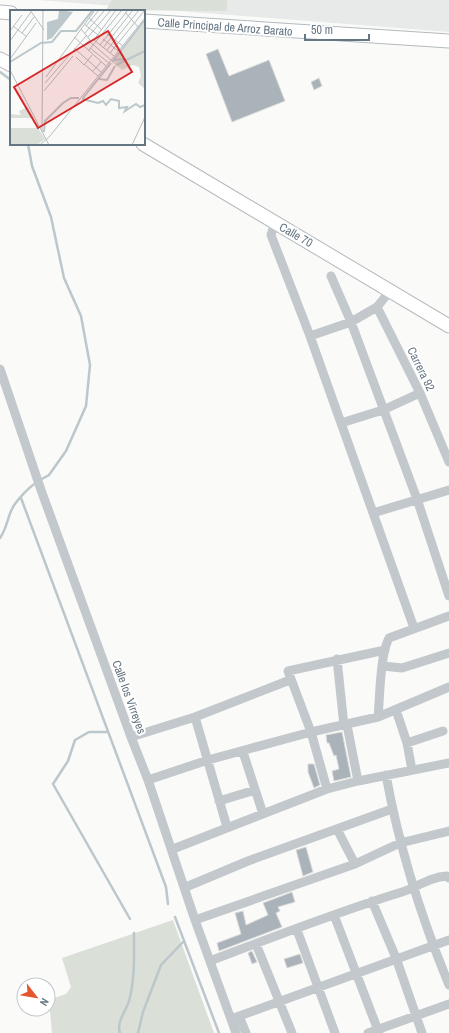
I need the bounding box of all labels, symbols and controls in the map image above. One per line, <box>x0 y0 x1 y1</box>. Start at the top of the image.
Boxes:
inset map <box>10 10 145 145</box>
street label: Calle Principal de Arroz Barato <box>157 14 293 40</box>
scale bar <box>305 16 369 42</box>
text: 50 m <box>311 22 333 38</box>
street label: Calle 70 <box>276 219 316 251</box>
street label: Carrera 92 <box>404 344 438 394</box>
street label: Calle los Virreyes <box>108 658 150 736</box>
north arrow <box>16 977 56 1017</box>
text: N <box>37 996 52 1009</box>

